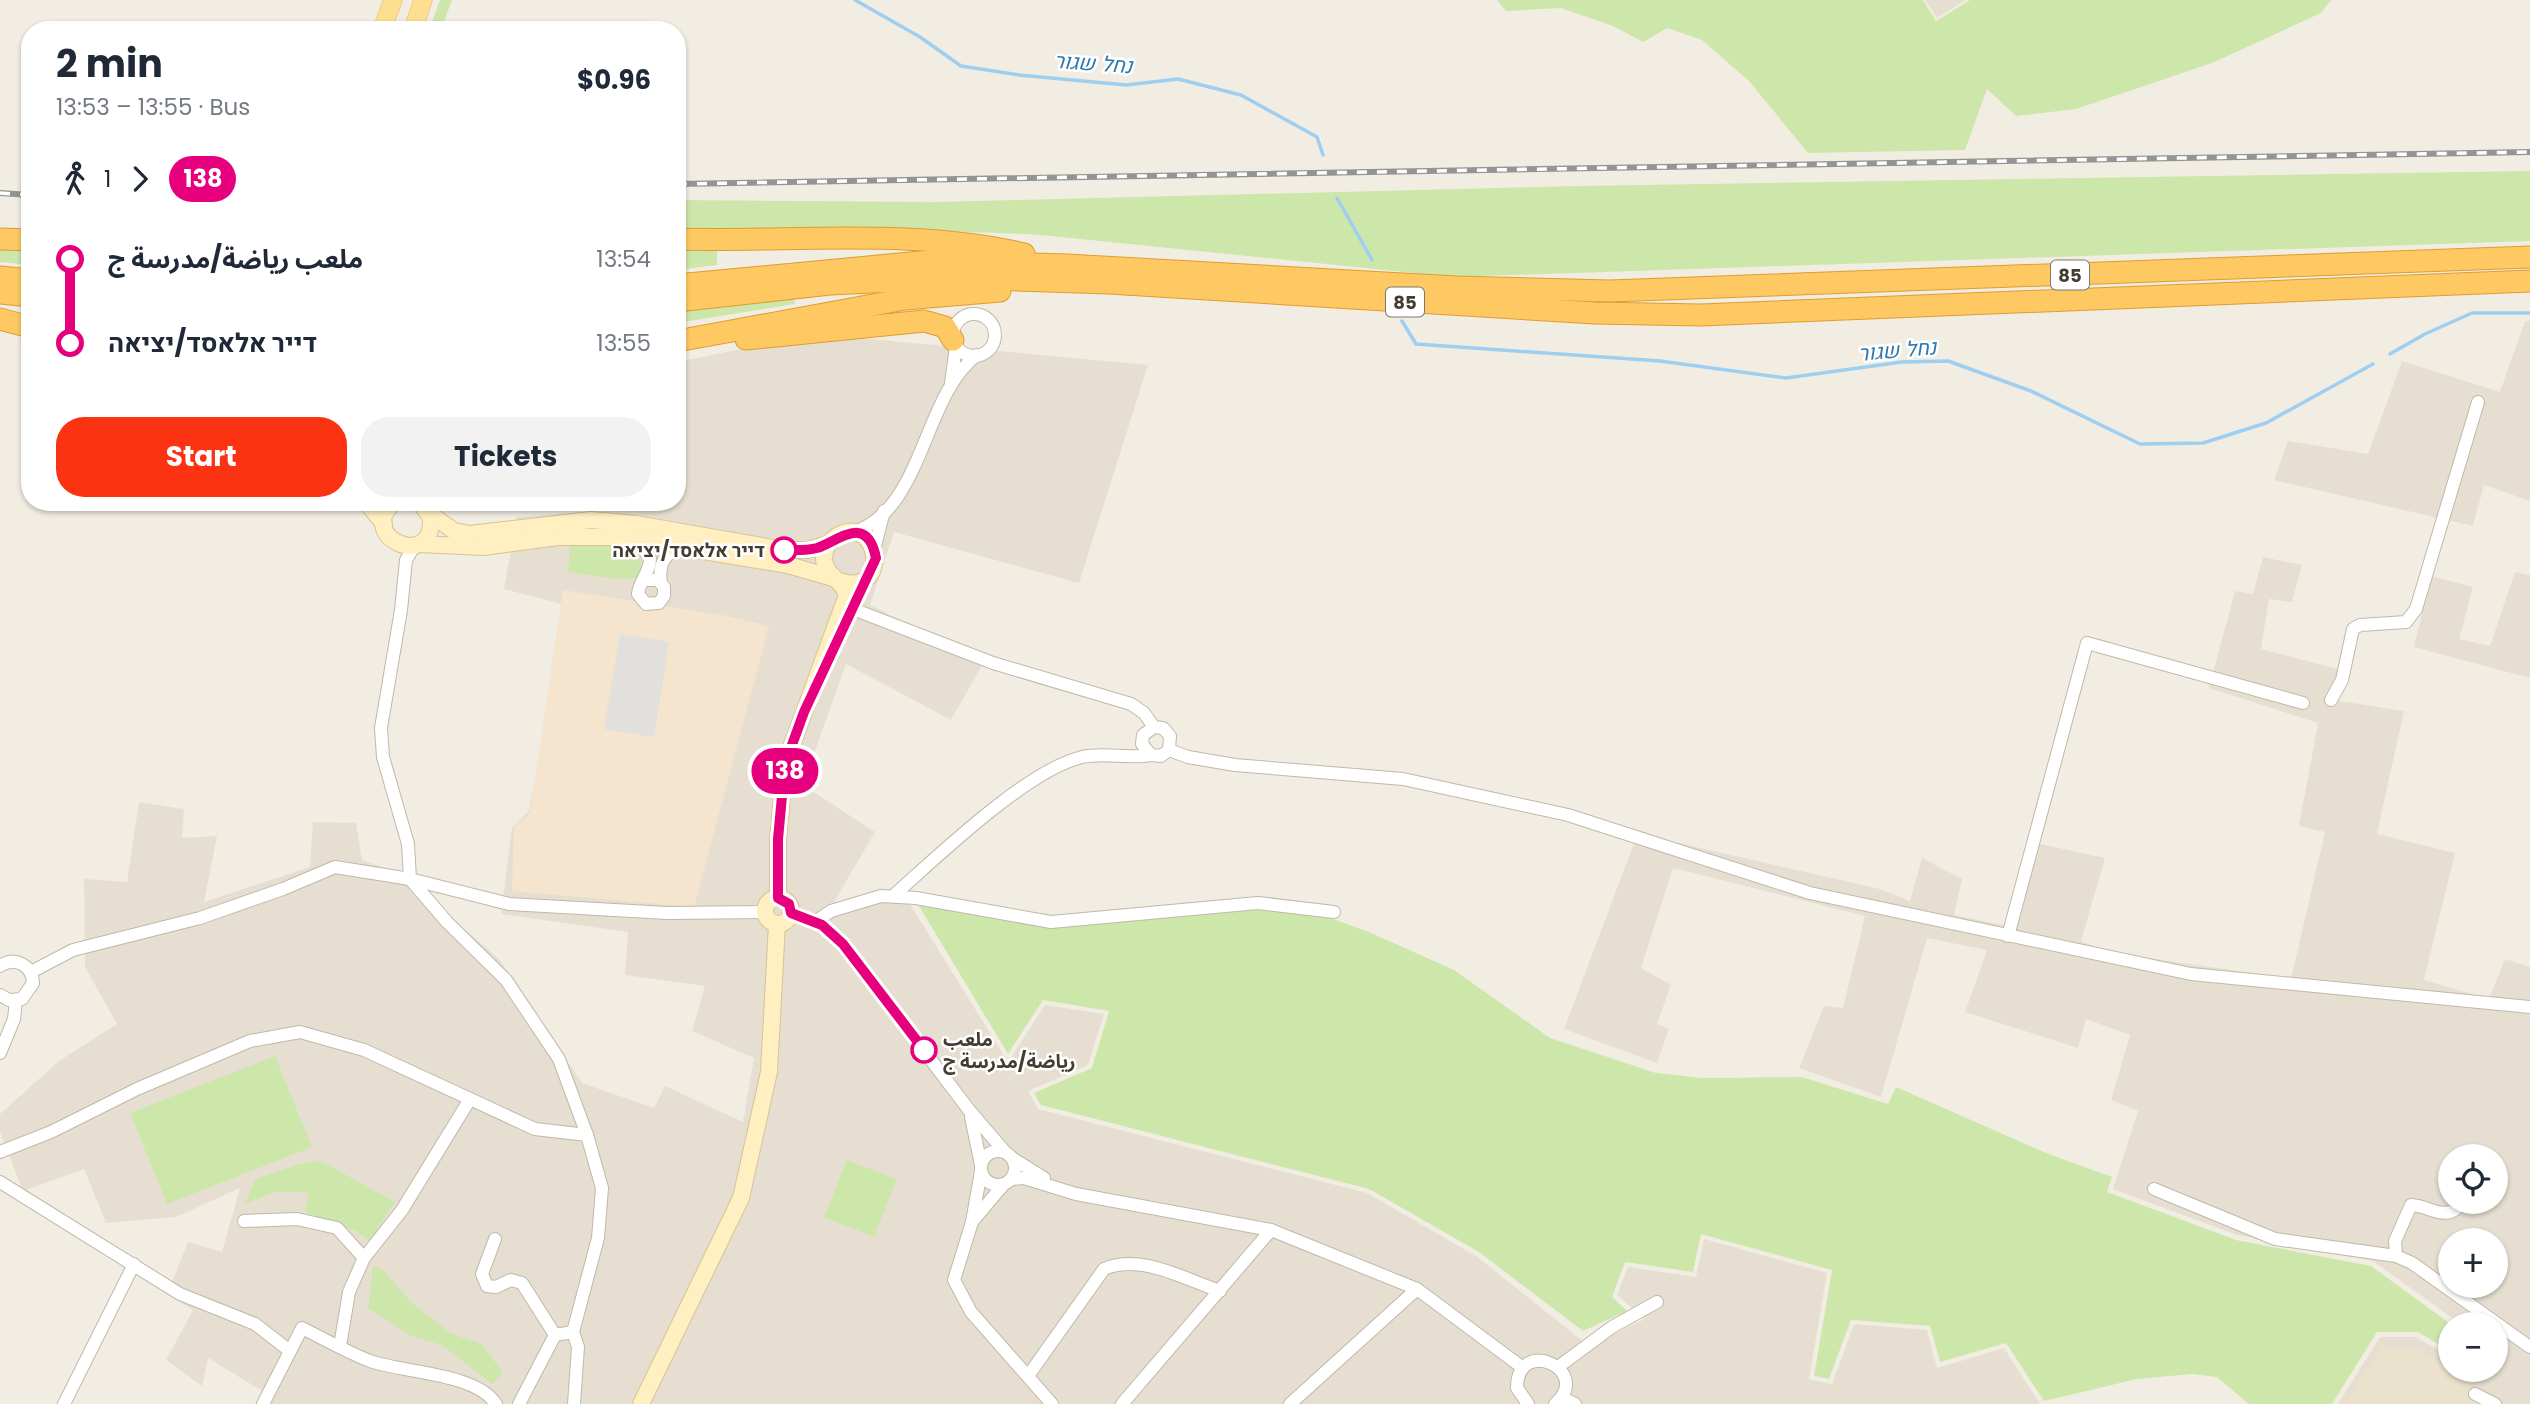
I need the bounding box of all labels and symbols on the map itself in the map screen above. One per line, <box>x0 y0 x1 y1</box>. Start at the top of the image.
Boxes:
water label: נחל שגור <box>1053 46 1135 80</box>
road number: 85 <box>2051 260 2089 290</box>
road number: 85 <box>1386 288 1424 316</box>
water label: נחל שגור <box>1857 332 1939 368</box>
place label: דייר אלאסד/יציאה <box>612 537 765 564</box>
marker: דייר אלאסד/יציאה <box>771 537 797 563</box>
line badge: 138 <box>745 748 825 794</box>
place label: ملعب رياضة/مدرسة ج <box>943 1026 1076 1075</box>
marker: ملعب رياضة/مدرسة ج <box>911 1037 937 1063</box>

